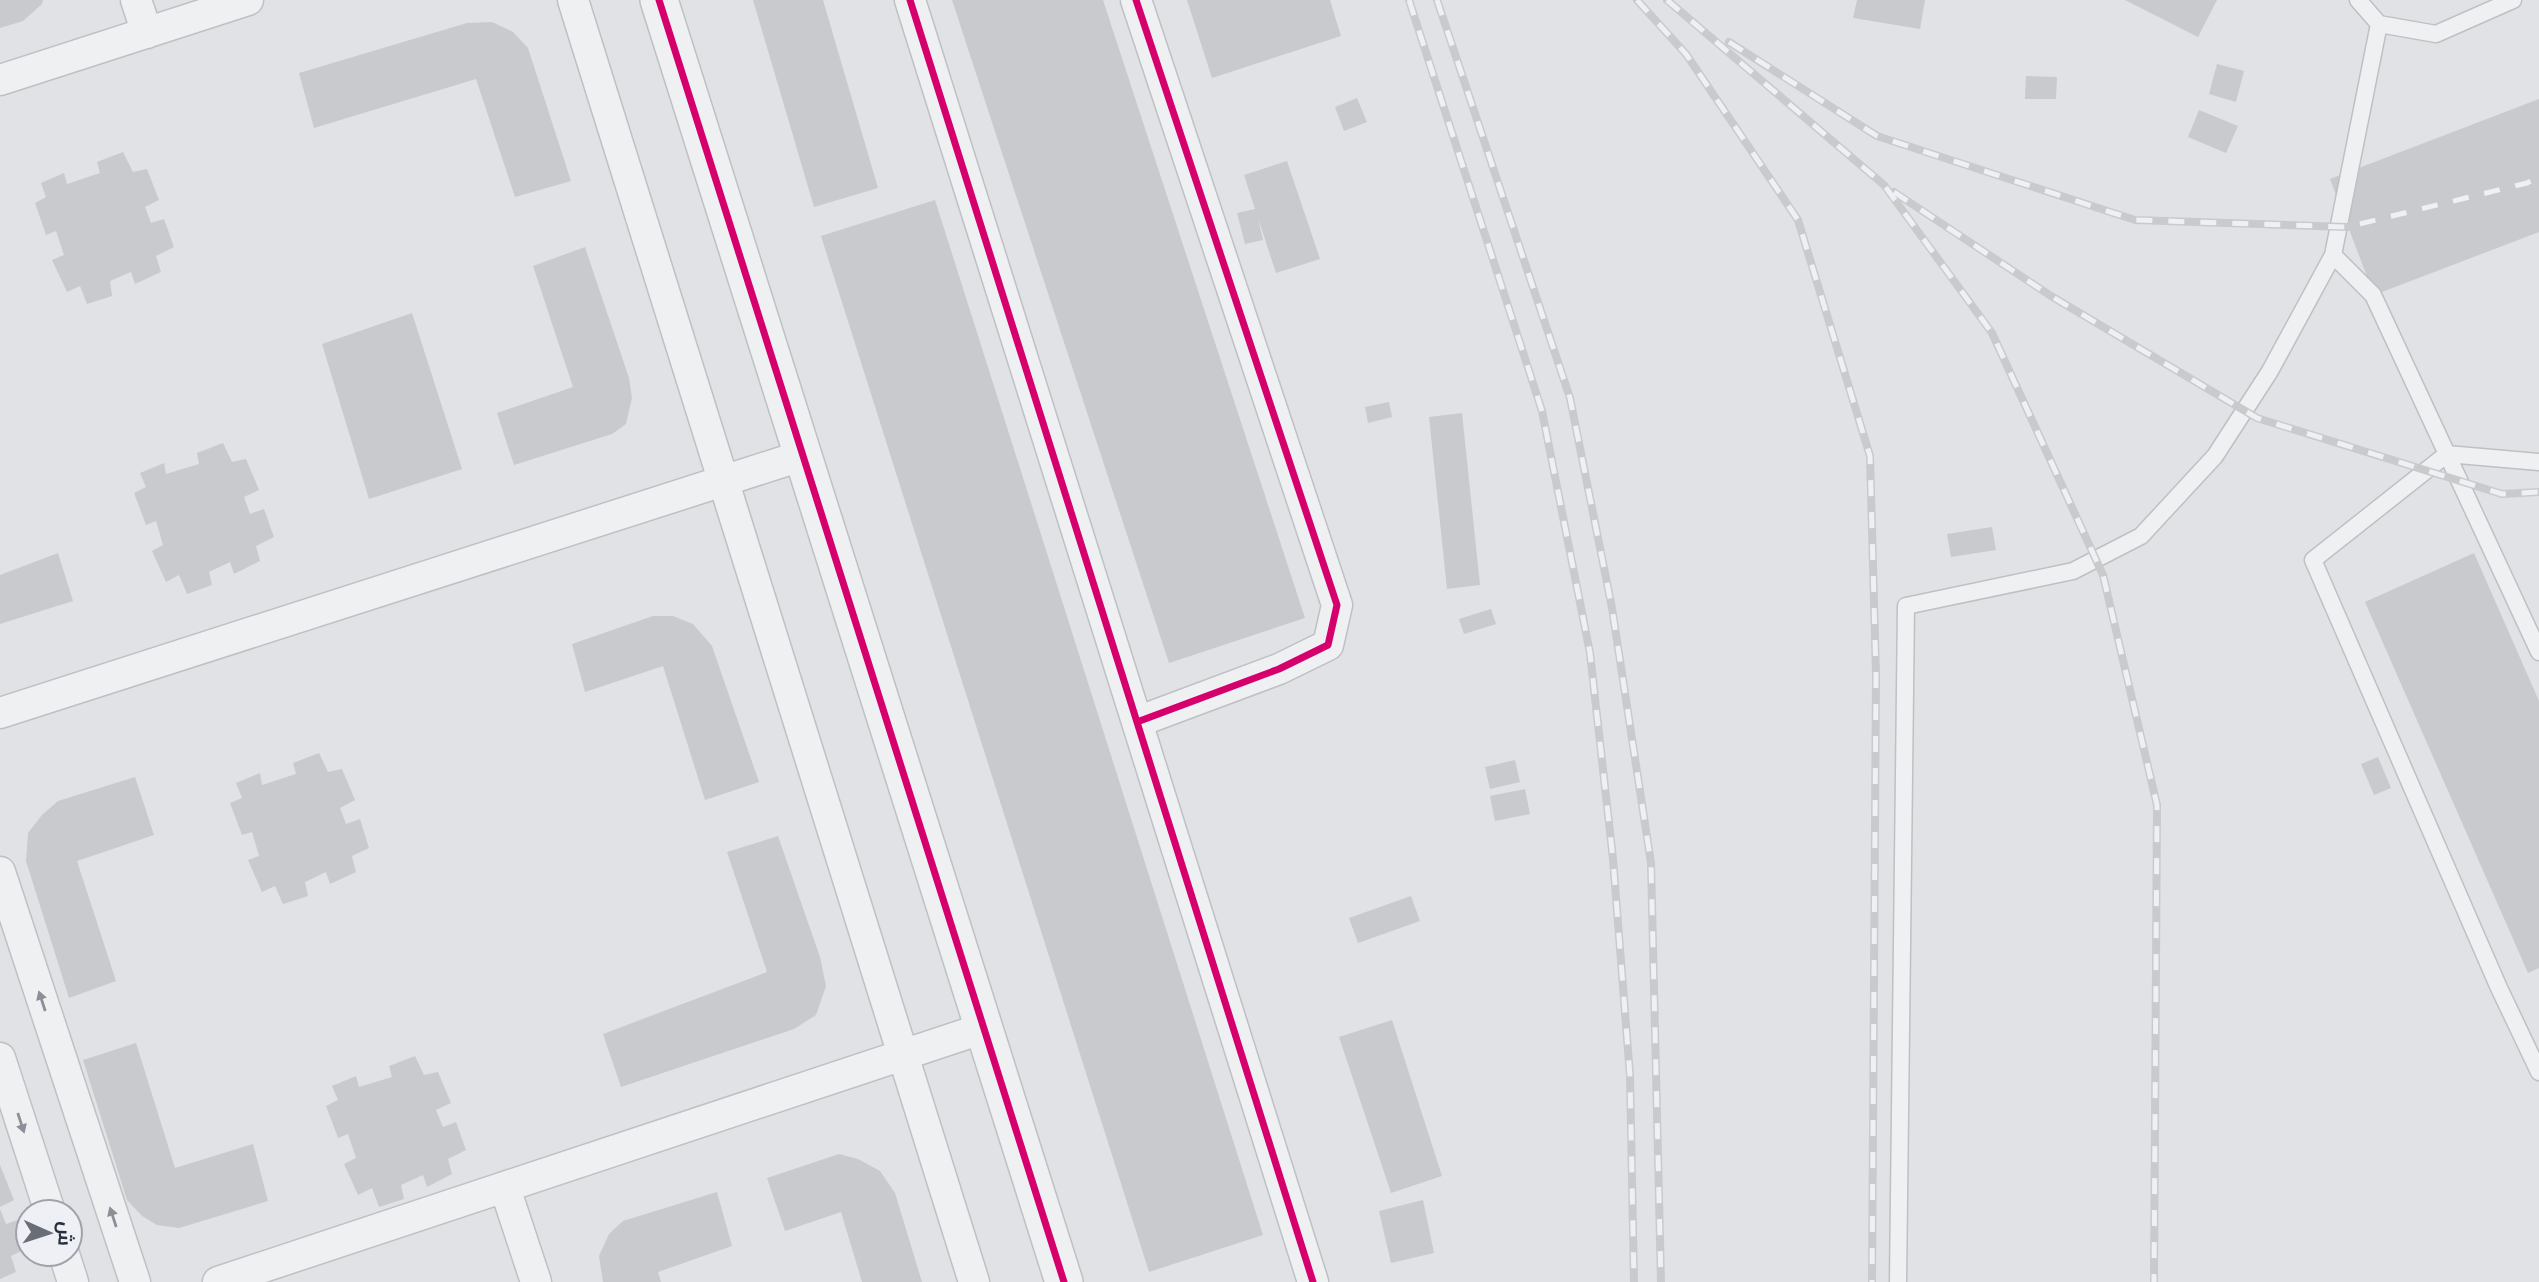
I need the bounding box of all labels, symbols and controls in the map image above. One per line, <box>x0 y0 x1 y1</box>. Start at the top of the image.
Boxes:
one-way arrow <box>37 990 47 1011</box>
one-way arrow <box>16 1113 27 1134</box>
north arrow <box>14 1198 84 1268</box>
one-way arrow <box>108 1207 118 1228</box>
text: ش <box>52 1221 78 1247</box>

